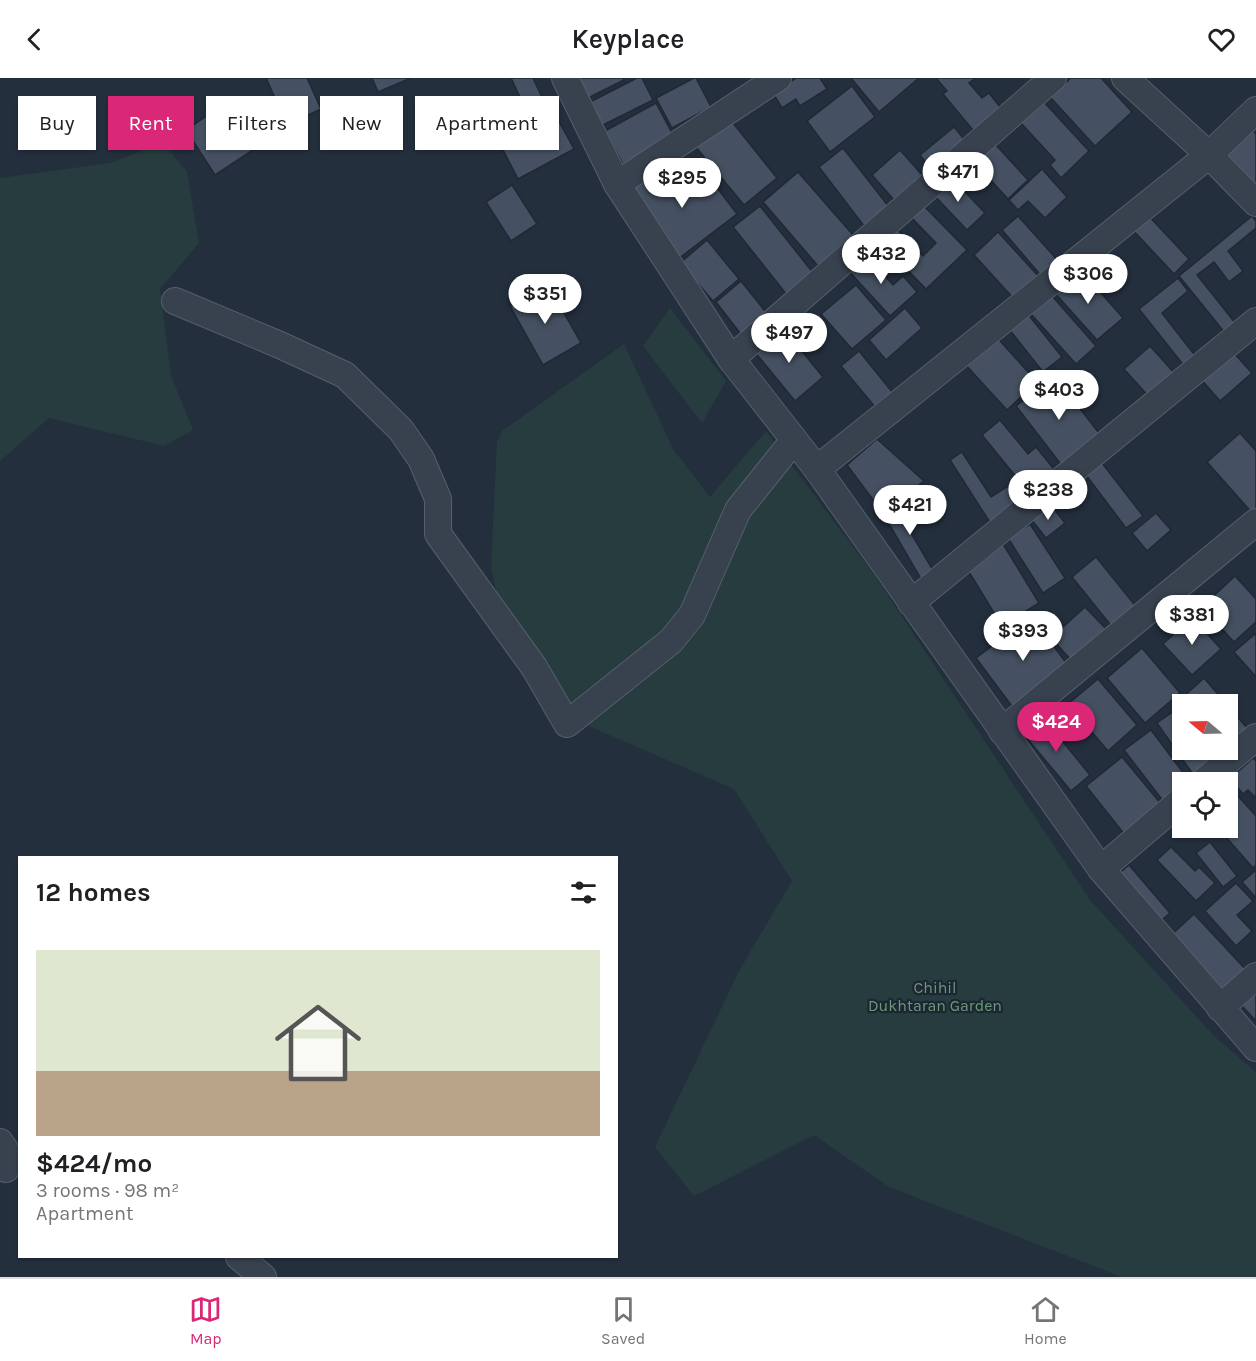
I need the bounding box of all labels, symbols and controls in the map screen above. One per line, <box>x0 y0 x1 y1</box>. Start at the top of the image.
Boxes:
icon: back <box>18 23 51 56</box>
text: Keyplace <box>571 23 685 55</box>
icon: heart <box>1205 23 1238 56</box>
chip: Buy <box>18 96 96 150</box>
chip: Rent <box>108 96 194 150</box>
chip: Filters <box>206 96 308 150</box>
chip: New <box>320 96 403 150</box>
chip: Apartment <box>415 96 559 150</box>
pin: $471 <box>922 152 994 203</box>
pin: $295 <box>646 158 718 209</box>
text: $471 <box>937 160 979 183</box>
text: $295 <box>657 166 707 189</box>
pin: $432 <box>845 234 917 285</box>
text: $432 <box>856 242 906 265</box>
pin: $306 <box>1052 254 1124 305</box>
text: $306 <box>1062 262 1114 285</box>
pin: $351 <box>509 274 581 325</box>
text: $351 <box>523 282 568 305</box>
pin: $497 <box>753 313 825 364</box>
text: $497 <box>765 321 813 344</box>
pin: $403 <box>1023 370 1095 421</box>
text: $403 <box>1034 378 1084 401</box>
pin: $238 <box>1012 470 1084 521</box>
text: $238 <box>1022 478 1074 501</box>
pin: $421 <box>874 485 946 536</box>
text: $421 <box>888 493 932 516</box>
pin: $381 <box>1156 595 1228 646</box>
text: $381 <box>1169 603 1215 626</box>
pin: $393 <box>987 611 1059 662</box>
text: $393 <box>998 619 1048 642</box>
north arrow <box>1172 694 1238 760</box>
map controls <box>1172 694 1238 838</box>
pin: $424 <box>1020 702 1092 753</box>
text: $424 <box>1031 710 1081 733</box>
button: locate <box>1172 772 1238 838</box>
icon: filters <box>567 876 600 909</box>
text: 12 homes <box>36 877 151 908</box>
park label: Chihil Dukhtaran Garden <box>868 978 1002 1015</box>
icon: home <box>264 989 372 1097</box>
text: $424/mo <box>36 1148 152 1179</box>
text: 3 rooms · 98 m² <box>36 1179 179 1202</box>
text: Apartment <box>36 1202 134 1225</box>
tab: Map <box>189 1293 222 1348</box>
tab: Saved <box>601 1293 645 1348</box>
tab: Home <box>1024 1293 1067 1348</box>

